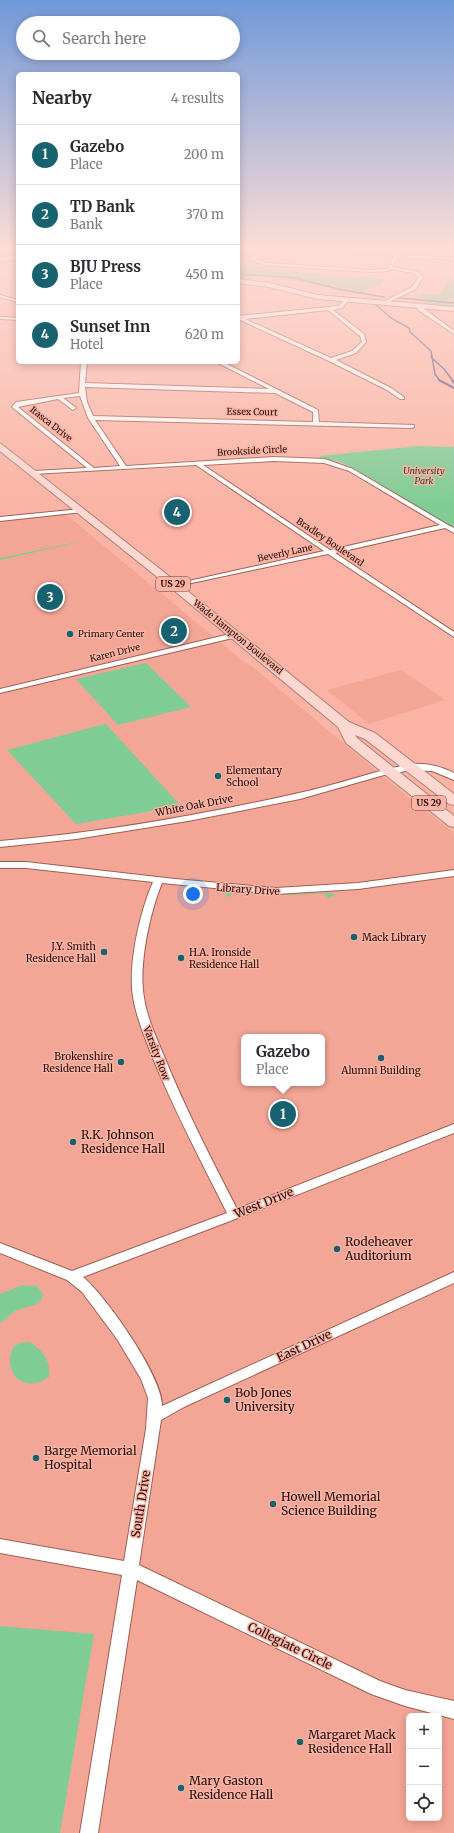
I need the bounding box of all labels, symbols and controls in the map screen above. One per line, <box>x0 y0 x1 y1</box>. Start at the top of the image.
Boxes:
search box <box>16 16 240 60</box>
icon: search <box>30 27 52 49</box>
text: Search here <box>62 29 146 48</box>
text: Nearby <box>32 87 92 109</box>
text: 4 results <box>171 90 224 107</box>
text: Gazebo <box>70 137 124 156</box>
text: 1 <box>42 146 48 163</box>
text: 200 m <box>184 146 224 163</box>
text: Place <box>70 156 103 173</box>
text: TD Bank <box>70 197 135 216</box>
text: 2 <box>41 206 49 223</box>
text: 370 m <box>186 206 224 223</box>
text: Bank <box>70 216 103 233</box>
text: BJU Press <box>70 257 141 276</box>
text: 3 <box>41 266 49 283</box>
text: 450 m <box>185 266 224 283</box>
text: Place <box>70 276 103 293</box>
text: Sunset Inn <box>70 317 150 336</box>
text: 4 <box>41 326 49 343</box>
text: 620 m <box>185 326 224 343</box>
text: Hotel <box>70 336 103 353</box>
street label: Itasca Drive <box>28 404 75 444</box>
street label: Essex Court <box>226 406 278 417</box>
street label: Brookside Circle <box>217 443 288 458</box>
park label: University Park <box>403 465 445 486</box>
pin: 4 <box>164 497 190 527</box>
street label: Bradley Boulevard <box>294 515 367 569</box>
street label: Beverly Lane <box>256 541 314 564</box>
road number: US 29 <box>156 577 190 591</box>
pin: 3 <box>37 582 63 612</box>
street label: Wade Hampton Boulevard <box>190 596 286 677</box>
pin: 2 <box>161 616 187 646</box>
place label: Primary Center <box>78 628 144 639</box>
marker: Primary Center <box>65 629 75 639</box>
street label: Karen Drive <box>89 641 141 664</box>
place label: Elementary School <box>226 764 282 789</box>
marker: Elementary School <box>213 771 223 781</box>
street label: White Oak Drive <box>153 792 234 820</box>
road number: US 29 <box>412 796 446 810</box>
street label: Library Drive <box>216 881 280 898</box>
your location <box>183 884 203 904</box>
place label: Mack Library <box>362 931 427 944</box>
marker: Mack Library <box>349 932 359 942</box>
place label: J.Y. Smith Residence Hall <box>26 940 96 965</box>
place label: H.A. Ironside Residence Hall <box>189 946 259 971</box>
marker: J.Y. Smith Residence Hall <box>99 947 109 957</box>
marker: H.A. Ironside Residence Hall <box>176 953 186 963</box>
street label: Varsity Row <box>140 1023 173 1083</box>
popup <box>241 1034 325 1086</box>
text: Gazebo <box>256 1042 310 1061</box>
place label: Brokenshire Residence Hall <box>43 1050 113 1075</box>
marker: Alumni Building <box>376 1053 386 1063</box>
marker: Brokenshire Residence Hall <box>116 1057 126 1067</box>
text: Place <box>256 1061 288 1078</box>
place label: Alumni Building <box>340 1064 421 1077</box>
pin: 1 <box>270 1099 296 1129</box>
place label: R.K. Johnson Residence Hall <box>81 1127 166 1156</box>
marker: R.K. Johnson Residence Hall <box>68 1137 78 1147</box>
street label: West Drive <box>231 1184 296 1222</box>
place label: Rodeheaver Auditorium <box>344 1234 413 1263</box>
marker: Rodeheaver Auditorium <box>332 1244 342 1254</box>
street label: East Drive <box>274 1326 334 1365</box>
place label: Bob Jones University <box>235 1385 295 1414</box>
marker: Bob Jones University <box>222 1395 232 1405</box>
place label: Barge Memorial Hospital <box>44 1443 137 1472</box>
marker: Barge Memorial Hospital <box>31 1453 41 1463</box>
street label: South Drive <box>128 1469 153 1539</box>
place label: Howell Memorial Science Building <box>281 1489 381 1518</box>
marker: Howell Memorial Science Building <box>268 1499 278 1509</box>
street label: Collegiate Circle <box>246 1619 335 1672</box>
map controls <box>406 1713 442 1821</box>
button: + <box>406 1713 442 1749</box>
place label: Margaret Mack Residence Hall <box>308 1727 396 1756</box>
marker: Margaret Mack Residence Hall <box>295 1737 305 1747</box>
button: − <box>406 1749 442 1785</box>
place label: Mary Gaston Residence Hall <box>189 1773 274 1802</box>
marker: Mary Gaston Residence Hall <box>176 1783 186 1793</box>
button: locate <box>406 1785 442 1821</box>

